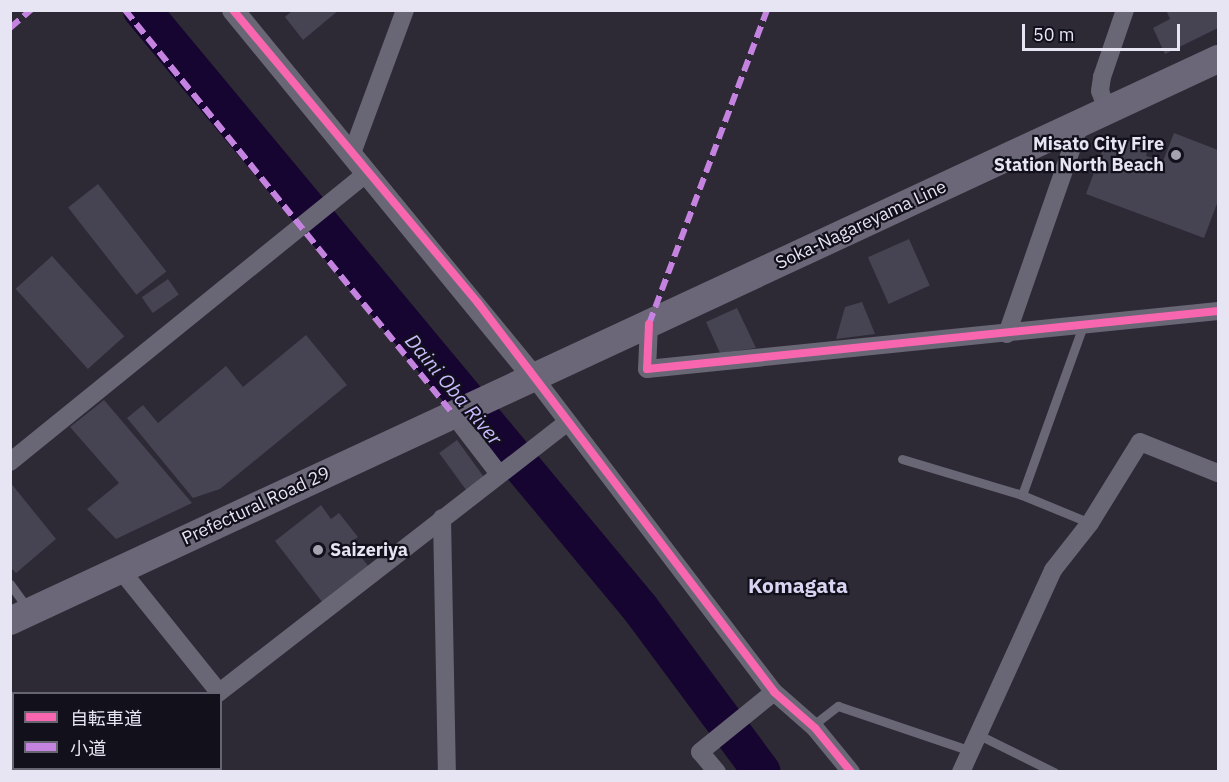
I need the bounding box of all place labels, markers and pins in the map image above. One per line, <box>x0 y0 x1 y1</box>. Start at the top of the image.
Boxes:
place label: Misato City Fire Station North Beach <box>994 134 1164 176</box>
marker: Misato City Fire Station North Beach <box>1169 148 1183 162</box>
place label: Saizeriya <box>330 539 408 561</box>
marker: Saizeriya <box>311 543 325 557</box>

